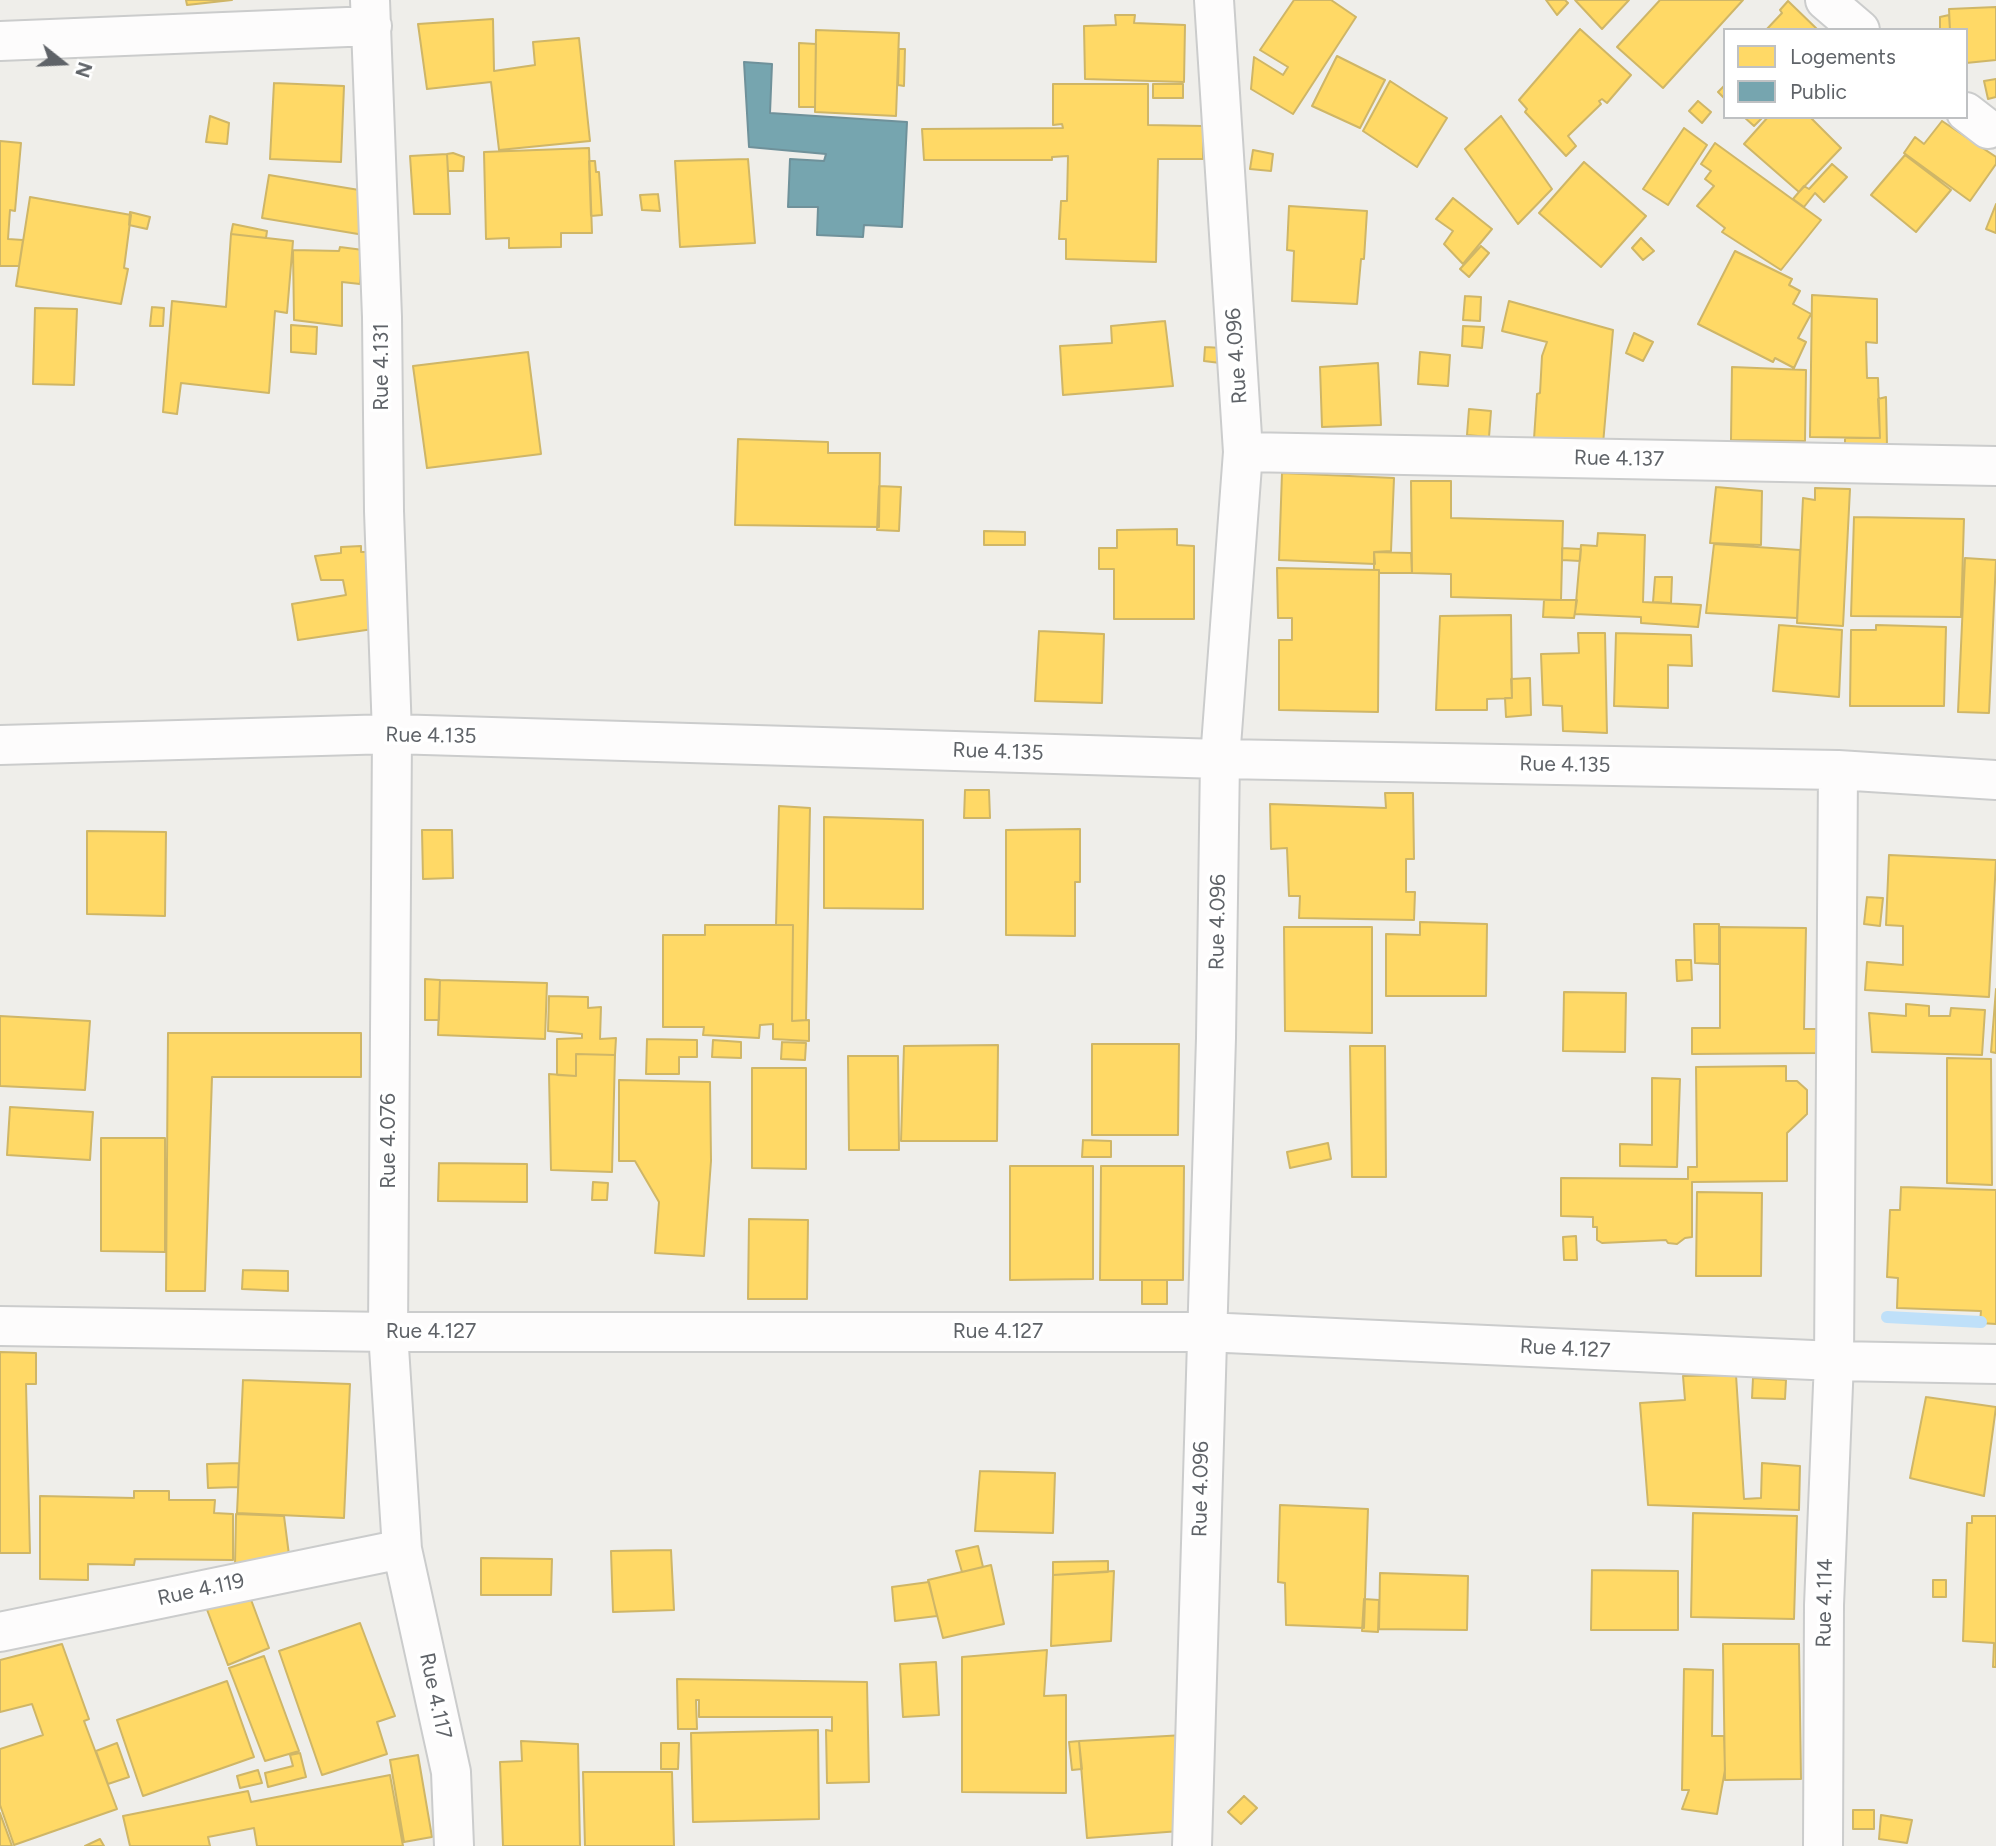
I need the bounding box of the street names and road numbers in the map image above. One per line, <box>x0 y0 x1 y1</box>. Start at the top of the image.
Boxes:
street label: Rue 4.096 <box>1221 307 1253 405</box>
street label: Rue 4.131 <box>369 323 395 411</box>
street label: Rue 4.137 <box>1574 446 1664 472</box>
street label: Rue 4.135 <box>385 723 477 749</box>
street label: Rue 4.135 <box>952 738 1044 766</box>
street label: Rue 4.135 <box>1519 752 1611 778</box>
street label: Rue 4.096 <box>1205 874 1231 970</box>
street label: Rue 4.076 <box>376 1093 402 1189</box>
street label: Rue 4.127 <box>386 1319 476 1345</box>
street label: Rue 4.127 <box>953 1319 1043 1345</box>
street label: Rue 4.127 <box>1519 1334 1611 1364</box>
street label: Rue 4.096 <box>1188 1441 1214 1537</box>
street label: Rue 4.114 <box>1812 1558 1838 1648</box>
street label: Rue 4.119 <box>155 1569 247 1611</box>
street label: Rue 4.117 <box>414 1651 456 1741</box>

